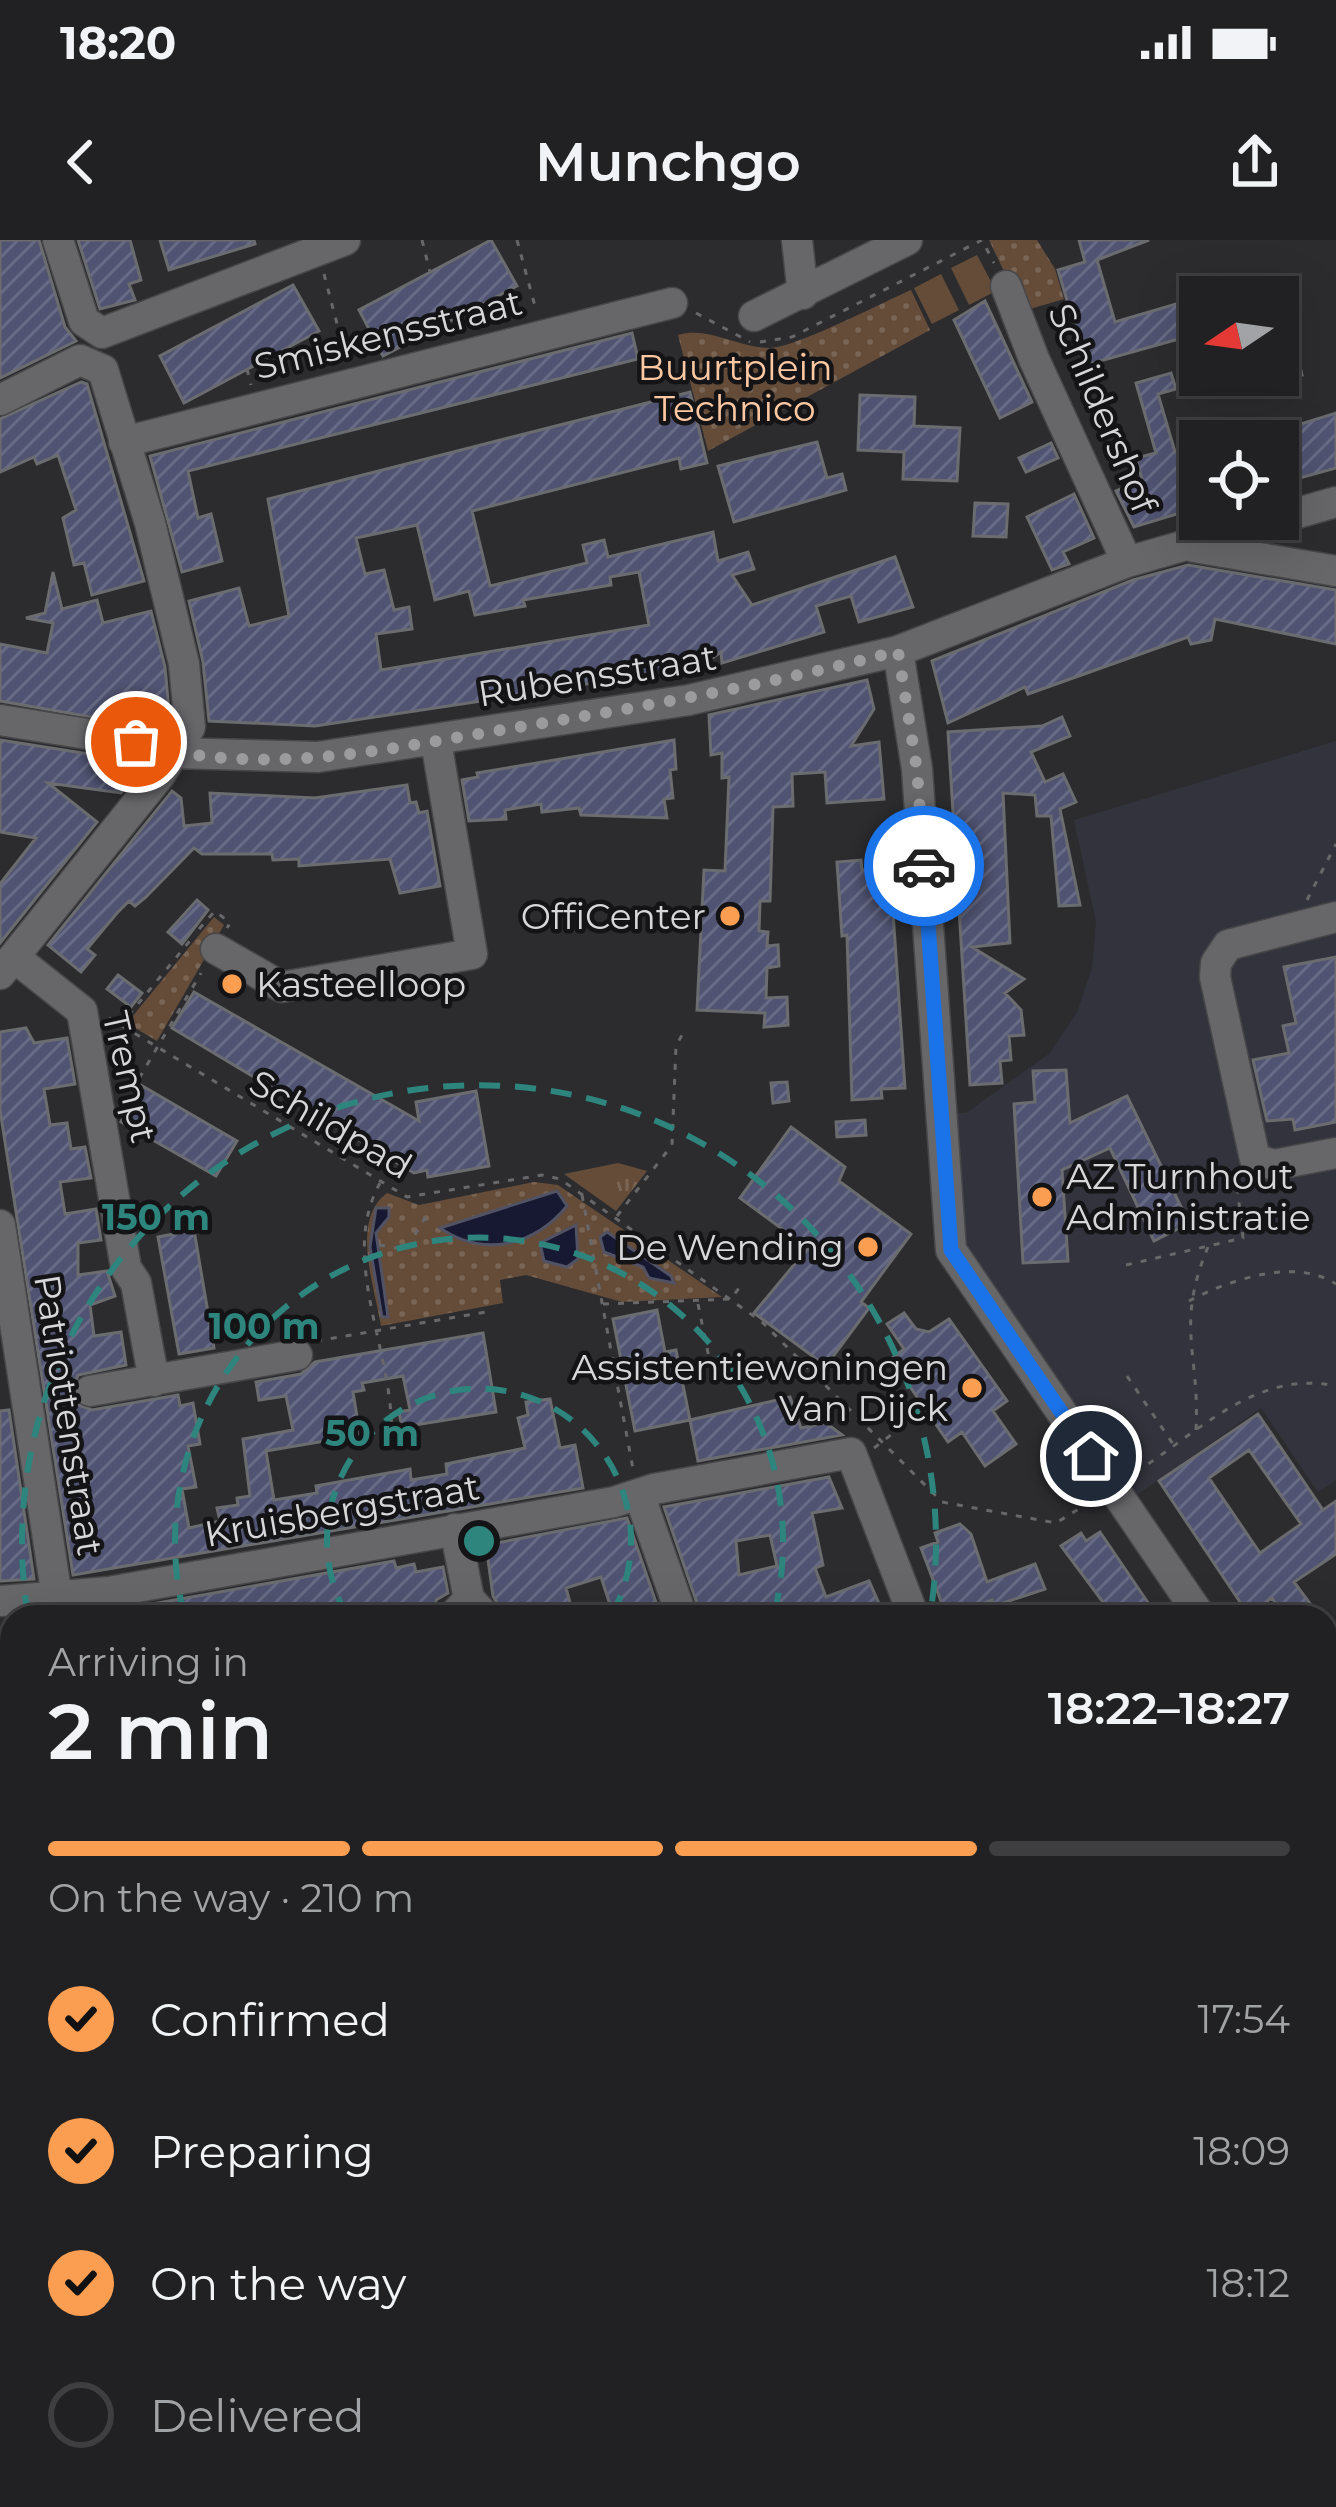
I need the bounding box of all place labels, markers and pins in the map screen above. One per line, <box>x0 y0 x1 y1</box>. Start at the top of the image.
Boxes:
pin <box>85 691 187 793</box>
place label: OffiCenter <box>521 894 706 938</box>
marker: OffiCenter <box>717 903 743 929</box>
place label: Kasteelloop <box>256 962 466 1006</box>
marker: Kasteelloop <box>219 971 245 997</box>
place label: AZ Turnhout Administratie <box>1066 1154 1310 1239</box>
marker: AZ Turnhout Administratie <box>1029 1184 1055 1210</box>
place label: De Wending <box>616 1225 844 1269</box>
marker: De Wending <box>855 1234 881 1260</box>
place label: Assistentiewoningen Van Dijck <box>572 1345 948 1430</box>
marker: Assistentiewoningen Van Dijck <box>959 1375 985 1401</box>
pin <box>1040 1405 1142 1507</box>
centre of rings <box>458 1520 500 1562</box>

